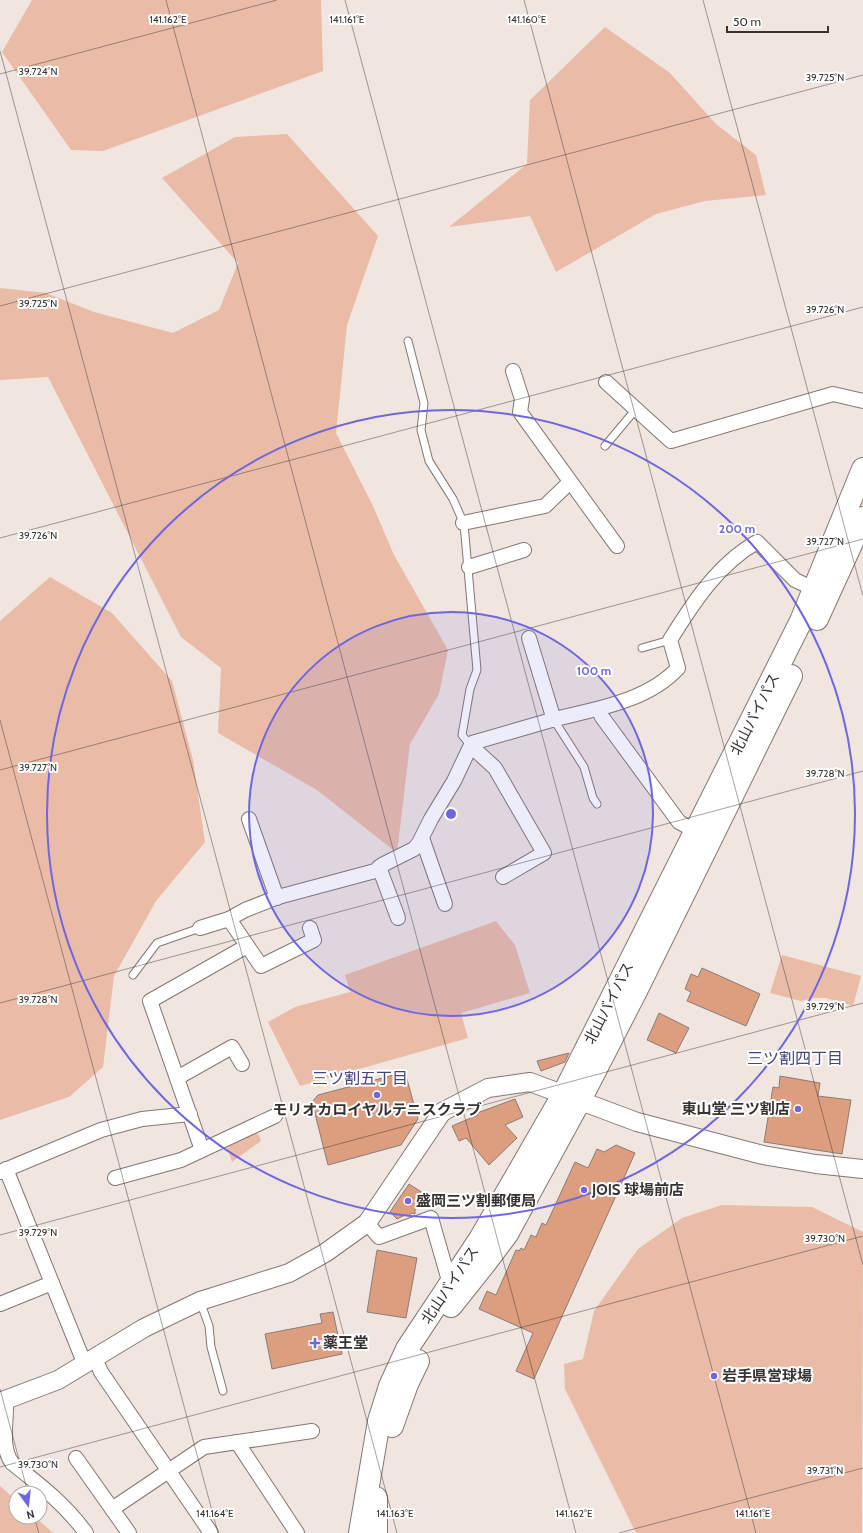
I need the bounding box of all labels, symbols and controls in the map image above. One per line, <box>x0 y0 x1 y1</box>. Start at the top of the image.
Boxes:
scale bar <box>727 8 828 34</box>
text: 141.162°E <box>150 13 187 26</box>
text: 141.161°E <box>330 13 365 26</box>
text: 141.160°E <box>508 13 547 26</box>
text: 50 m <box>733 14 761 29</box>
text: 39.724°N <box>19 65 57 78</box>
text: 39.725°N <box>806 71 844 84</box>
text: 39.725°N <box>19 297 57 310</box>
text: 39.726°N <box>806 303 844 316</box>
text: 200 m <box>719 521 755 536</box>
text: 39.726°N <box>19 529 57 542</box>
text: 39.727°N <box>806 535 844 548</box>
text: 100 m <box>577 663 611 678</box>
street label: 北山バイパス <box>727 670 783 758</box>
text: 39.727°N <box>19 761 57 774</box>
text: 39.728°N <box>805 767 845 780</box>
centre of rings <box>444 807 458 821</box>
street label: 北山バイパス <box>581 959 637 1047</box>
text: 39.728°N <box>18 993 58 1006</box>
text: 39.729°N <box>806 1000 844 1013</box>
district label: 三ツ割四丁目 <box>747 1049 843 1068</box>
district label: 三ツ割五丁目 <box>312 1069 408 1088</box>
marker: モリオカロイヤルテニスクラブ <box>372 1090 382 1100</box>
place label: 東山堂 三ツ割店 <box>682 1100 790 1118</box>
place label: モリオカロイヤルテニスクラブ <box>272 1101 482 1119</box>
marker: 東山堂 三ツ割店 <box>793 1104 803 1114</box>
place label: JOIS 球場前店 <box>591 1181 684 1199</box>
marker: JOIS 球場前店 <box>579 1185 589 1195</box>
place label: 盛岡三ツ割郵便局 <box>416 1192 536 1210</box>
marker: 盛岡三ツ割郵便局 <box>403 1196 413 1206</box>
text: 39.729°N <box>19 1226 57 1239</box>
text: 39.730°N <box>805 1232 845 1245</box>
street label: 北山バイパス <box>417 1243 483 1327</box>
place label: 薬王堂 <box>323 1334 368 1352</box>
marker: 薬王堂 <box>310 1338 320 1348</box>
place label: 岩手県営球場 <box>722 1367 812 1385</box>
marker: 岩手県営球場 <box>709 1371 719 1381</box>
text: 39.730°N <box>18 1458 58 1471</box>
text: 39.731°N <box>807 1464 843 1477</box>
north arrow <box>8 1485 48 1525</box>
text: N <box>25 1507 36 1522</box>
text: 141.164°E <box>196 1507 234 1520</box>
text: 141.163°E <box>376 1507 414 1520</box>
text: 141.162°E <box>556 1507 593 1520</box>
text: 141.161°E <box>736 1507 771 1520</box>

